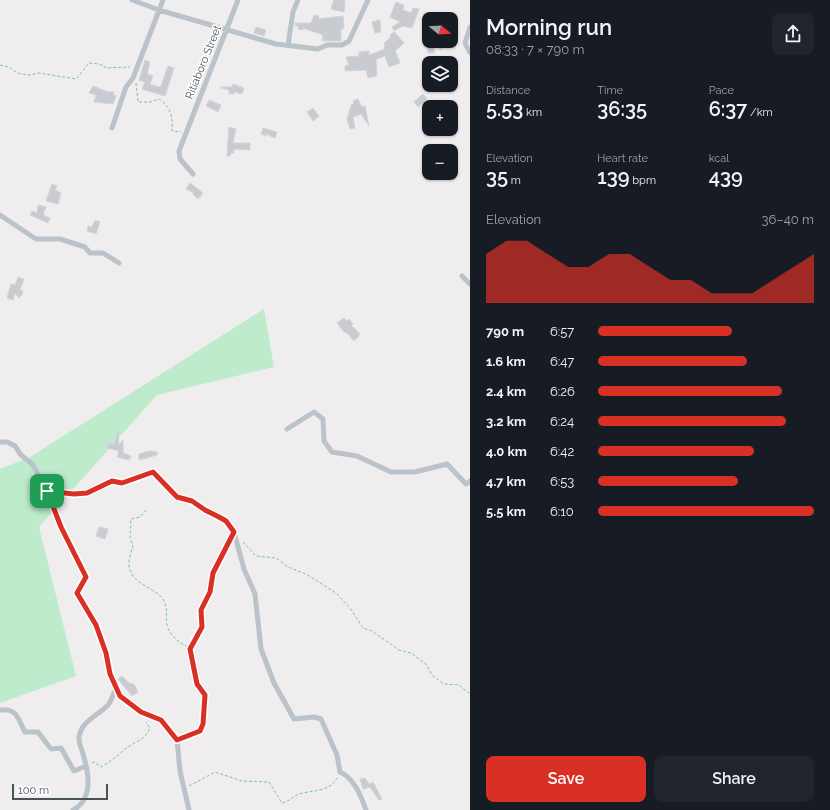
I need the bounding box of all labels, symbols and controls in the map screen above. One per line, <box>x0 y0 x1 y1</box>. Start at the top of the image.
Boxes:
north arrow <box>422 12 458 48</box>
map controls <box>422 12 458 180</box>
button: share <box>772 13 814 55</box>
text: Morning run <box>486 14 612 40</box>
street label: Ritiaboro Street <box>183 23 224 101</box>
text: 08:33 · 7 × 790 m <box>486 42 584 57</box>
button: layers <box>422 56 458 92</box>
text: Distance <box>486 84 530 97</box>
text: Time <box>597 84 623 97</box>
text: Pace <box>709 84 734 97</box>
text: 5.53 <box>486 97 523 121</box>
text: 36:35 <box>597 97 647 121</box>
text: 6:37 <box>709 97 747 121</box>
button: + <box>422 100 458 136</box>
text: km <box>523 106 542 119</box>
text: /km <box>747 106 773 119</box>
button: − <box>422 144 458 180</box>
text: Elevation <box>486 152 533 165</box>
text: Heart rate <box>597 152 648 165</box>
text: kcal <box>709 152 729 165</box>
text: 35 <box>486 165 508 189</box>
text: 139 <box>597 165 630 189</box>
text: 439 <box>709 165 743 189</box>
text: m <box>508 174 521 187</box>
text: bpm <box>630 174 656 187</box>
text: Elevation <box>486 212 541 227</box>
text: 36–40 m <box>762 212 814 227</box>
text: 790 m <box>486 324 524 339</box>
text: 6:57 <box>550 324 574 339</box>
text: 1.6 km <box>486 354 526 369</box>
text: 6:47 <box>550 354 574 369</box>
text: 2.4 km <box>486 384 526 399</box>
text: 6:26 <box>550 384 575 399</box>
text: 3.2 km <box>486 414 526 429</box>
text: 6:24 <box>550 414 574 429</box>
text: 4.0 km <box>486 444 527 459</box>
text: 6:42 <box>550 444 574 459</box>
pin <box>30 474 64 508</box>
text: 4.7 km <box>486 474 526 489</box>
text: 6:53 <box>550 474 574 489</box>
icon: arrive <box>36 480 58 502</box>
text: 5.5 km <box>486 504 526 519</box>
text: 6:10 <box>550 504 574 519</box>
button: Save <box>486 756 646 802</box>
button: Share <box>654 756 814 802</box>
scale bar <box>12 782 108 801</box>
text: 100 m <box>18 784 49 797</box>

